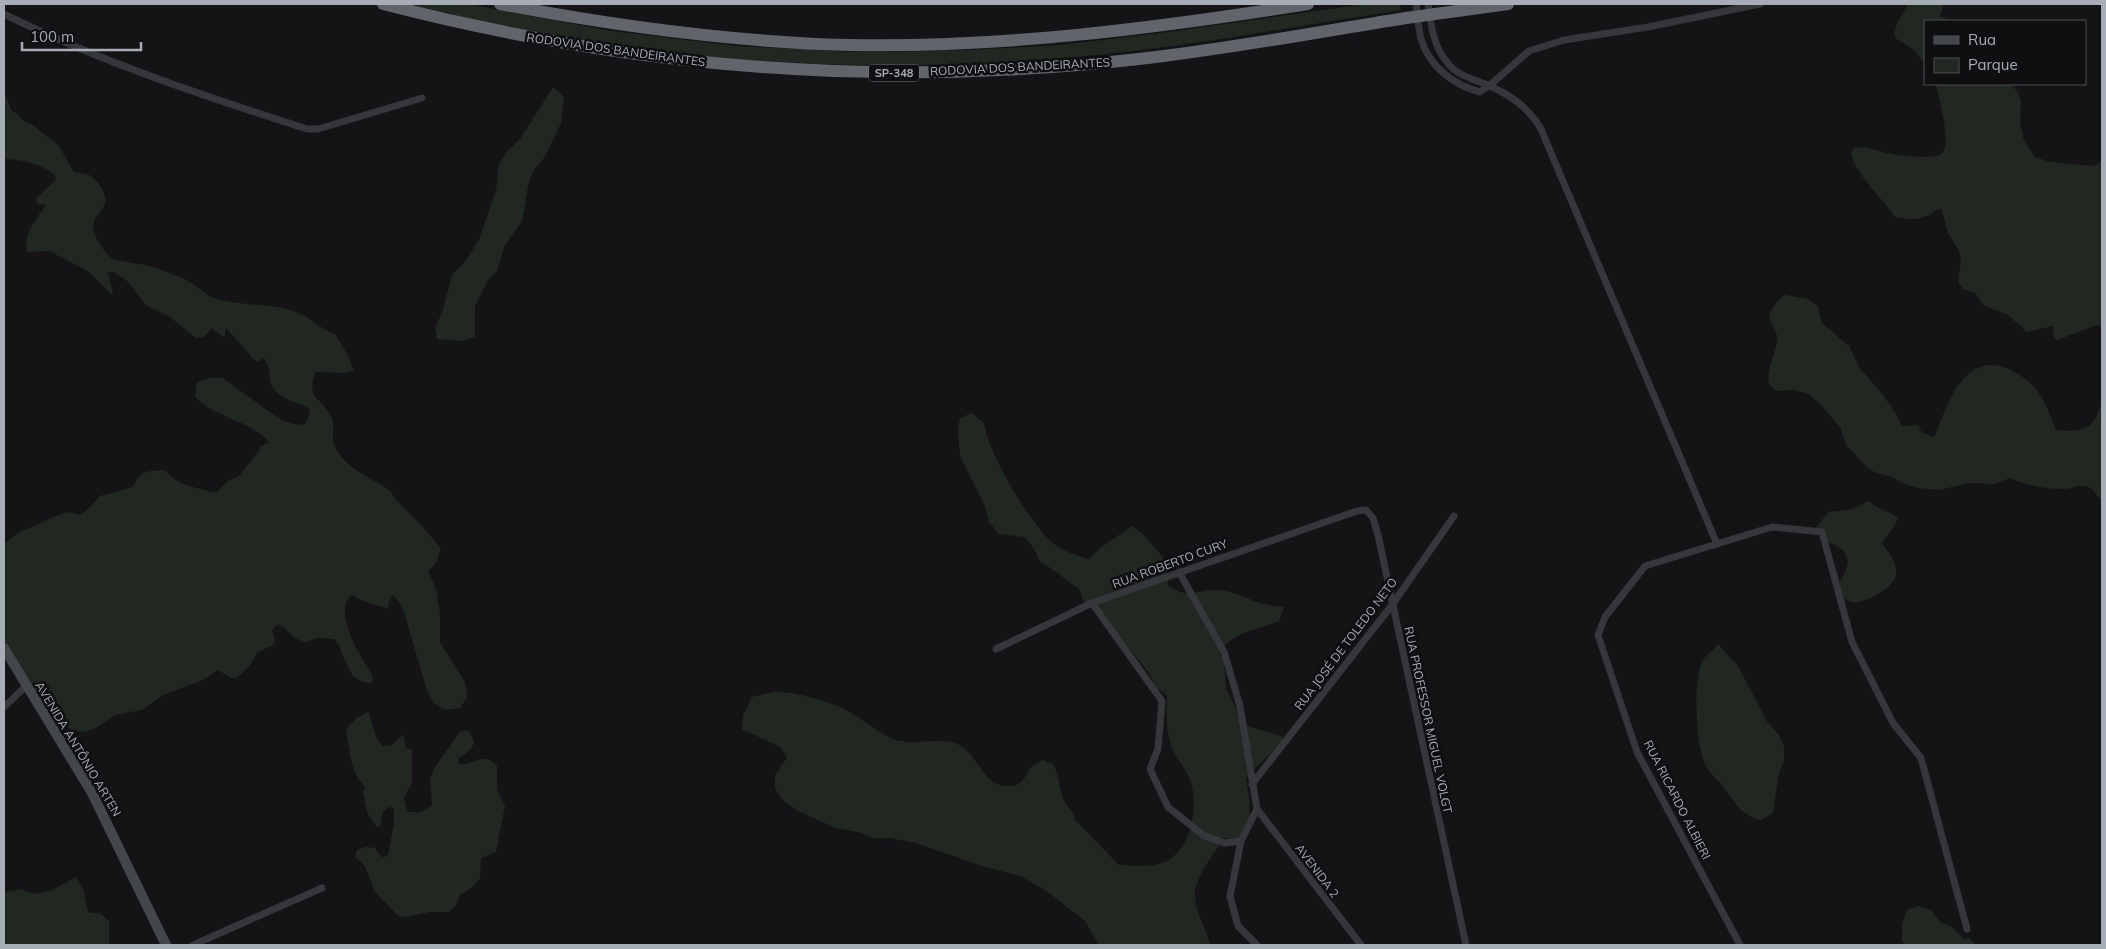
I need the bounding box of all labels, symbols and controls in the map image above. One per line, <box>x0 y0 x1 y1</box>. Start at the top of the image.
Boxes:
scale bar <box>22 20 141 52</box>
legend <box>1924 20 2086 85</box>
text: 100 m <box>30 27 74 46</box>
street label: RODOVIA DOS BANDEIRANTES <box>526 30 706 69</box>
text: Rua <box>1968 30 1996 49</box>
street label: RODOVIA DOS BANDEIRANTES <box>930 54 1110 79</box>
text: Parque <box>1968 55 2018 74</box>
road number: SP-348 <box>869 64 919 82</box>
street label: RUA ROBERTO CURY <box>1110 535 1230 591</box>
street label: RUA JOSÉ DE TOLEDO NETO <box>1291 575 1400 713</box>
street label: RUA PROFESSOR MIGUEL VOLGT <box>1401 625 1456 815</box>
street label: AVENIDA ANTÔNIO ARTEN <box>32 679 125 819</box>
street label: RUA RICARDO ALBIERI <box>1641 738 1714 862</box>
street label: AVENIDA 2 <box>1292 841 1343 901</box>

